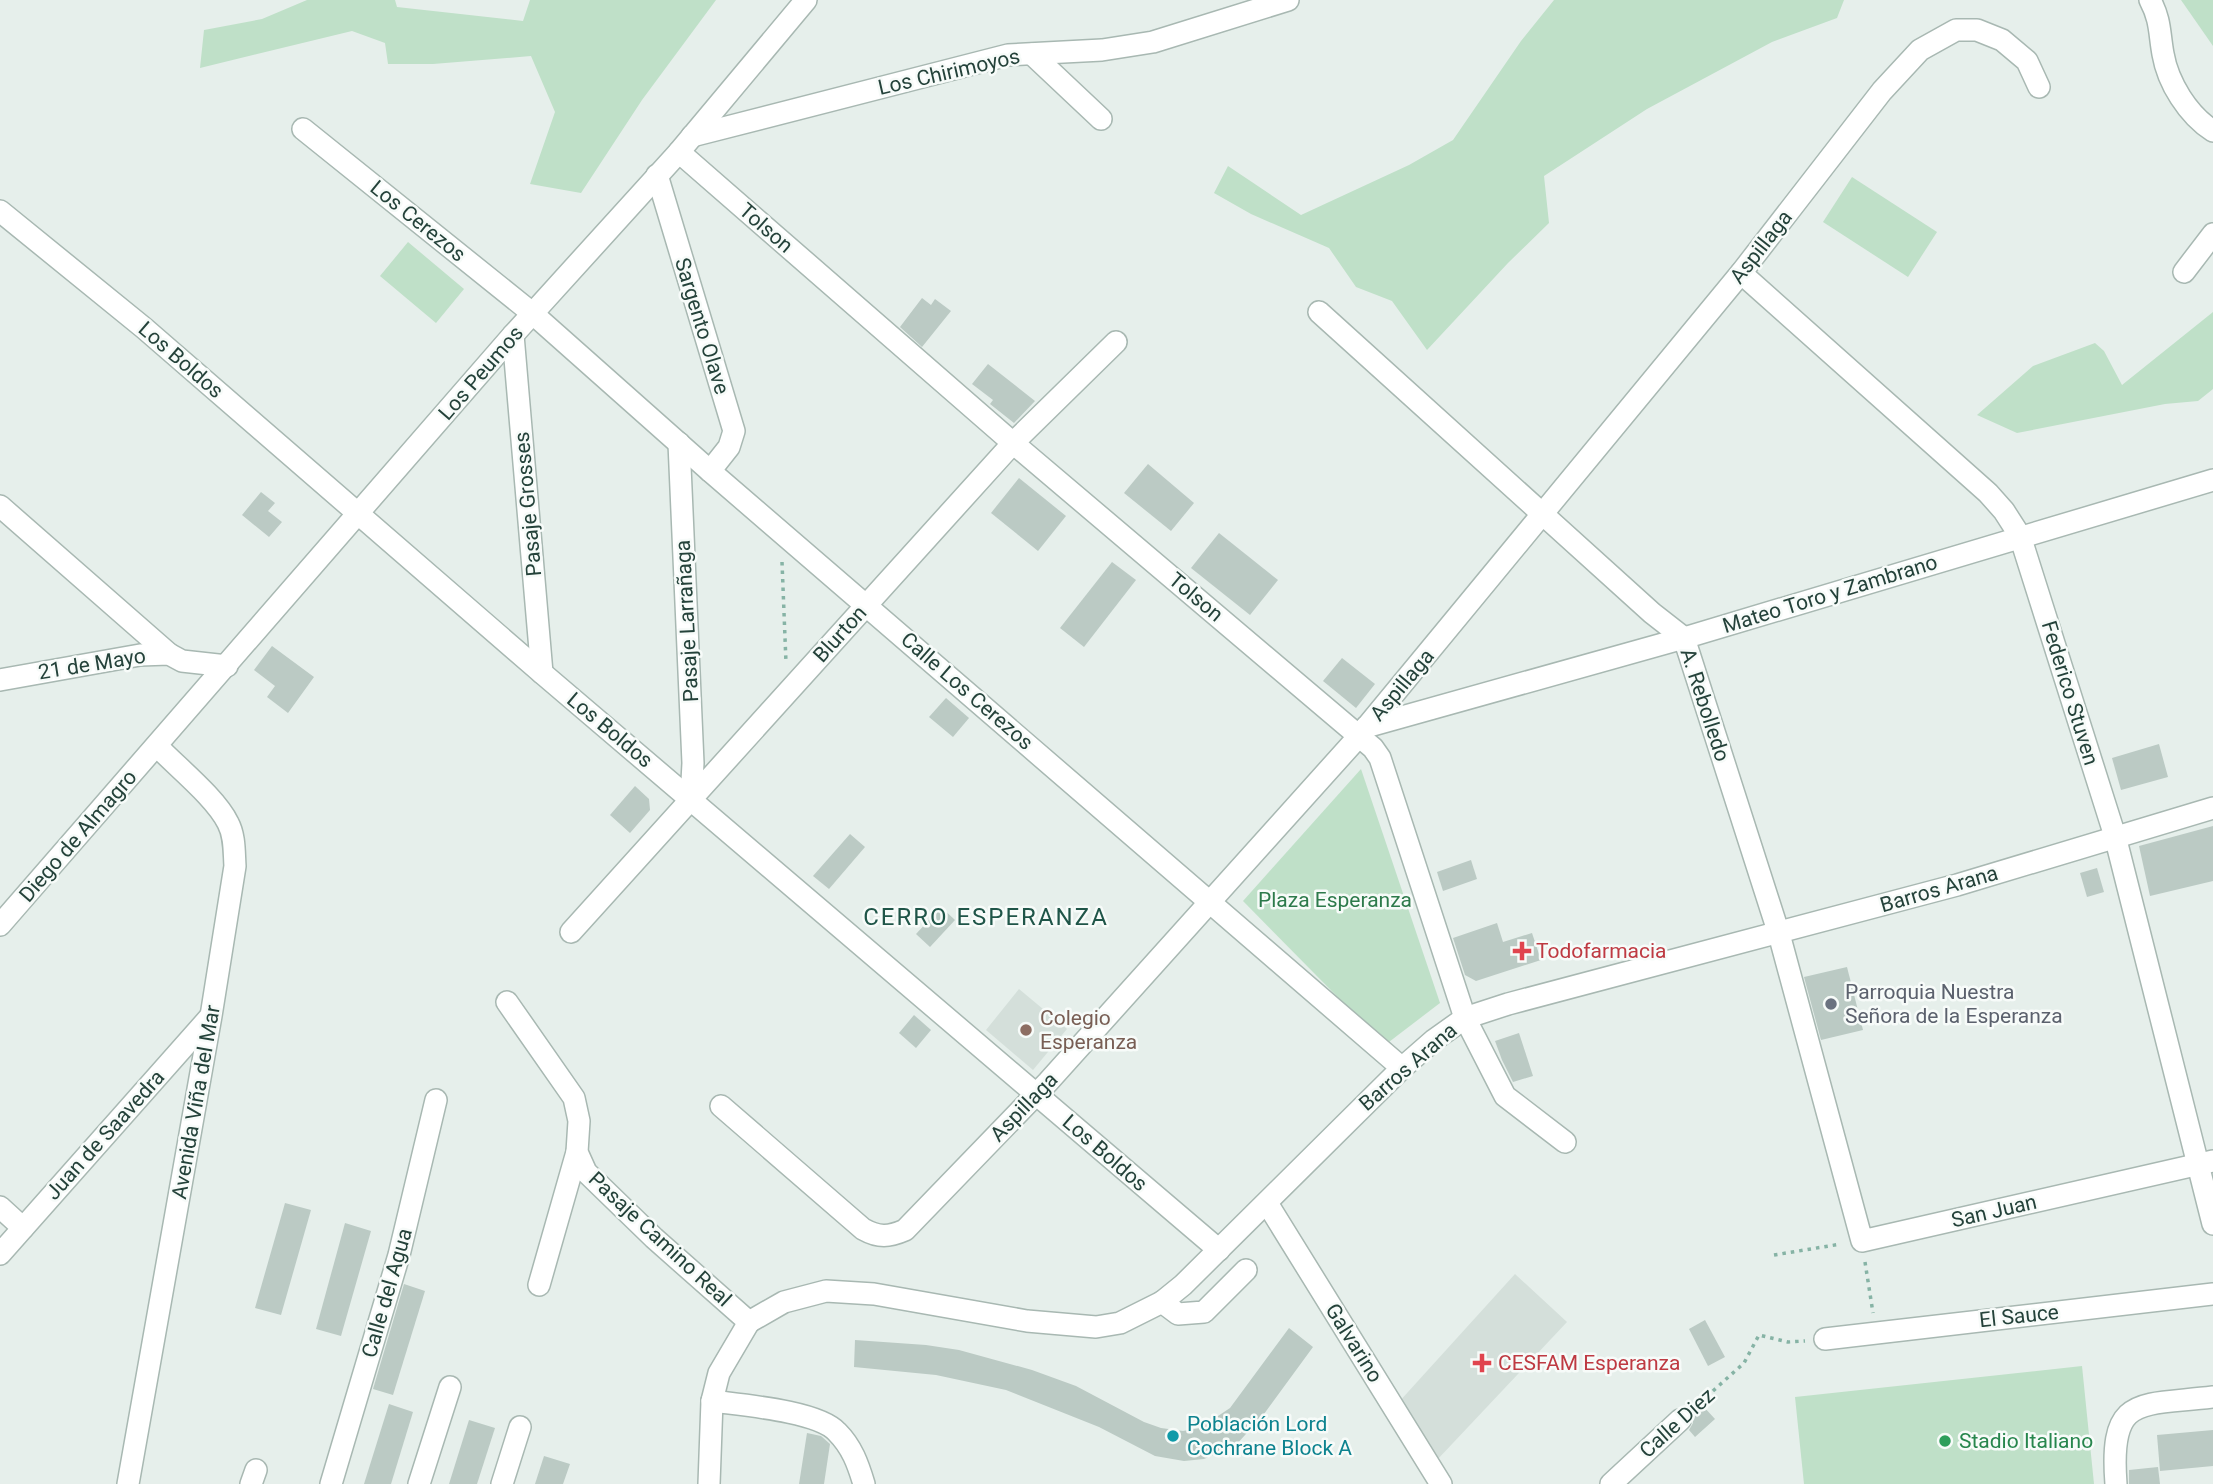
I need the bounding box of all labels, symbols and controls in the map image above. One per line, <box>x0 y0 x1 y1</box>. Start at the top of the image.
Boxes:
street label: Los Chirimoyos <box>876 44 1022 100</box>
street label: Los Cerezos <box>366 175 470 267</box>
street label: Tolson <box>734 198 798 258</box>
street label: Aspillaga <box>1725 206 1797 288</box>
street label: Sargento Olave <box>670 255 734 397</box>
street label: Los Boldos <box>134 317 228 403</box>
street label: Los Peumos <box>434 321 528 425</box>
street label: Pasaje Grosses <box>510 431 546 577</box>
street label: Pasaje Larrañaga <box>671 539 703 703</box>
street label: Mateo Toro y Zambrano <box>1720 550 1940 638</box>
street label: Tolson <box>1164 568 1228 626</box>
street label: Blurton <box>808 601 872 667</box>
street label: Federico Stuven <box>2037 618 2103 768</box>
street label: Calle Los Cerezos <box>896 627 1038 755</box>
street label: 21 de Mayo <box>37 644 147 684</box>
street label: Aspillaga <box>1365 644 1439 726</box>
street label: A. Rebolledo <box>1675 645 1735 765</box>
street label: Los Boldos <box>562 687 658 773</box>
street label: Diego de Almagro <box>14 765 142 907</box>
street label: Barros Arana <box>1877 861 2001 917</box>
park label: Plaza Esperanza <box>1258 888 1412 912</box>
district label: CERRO ESPERANZA <box>863 903 1109 931</box>
place label: Todofarmacia <box>1536 939 1667 963</box>
marker: Todofarmacia <box>1514 943 1530 959</box>
place label: Parroquia Nuestra Señora de la Esperanza <box>1845 980 2063 1028</box>
marker: Parroquia Nuestra Señora de la Esperanza <box>1823 996 1839 1012</box>
street label: Avenida Viña del Mar <box>167 1003 225 1201</box>
place label: Colegio Esperanza <box>1040 1006 1137 1054</box>
street label: Barros Arana <box>1354 1018 1462 1116</box>
marker: Colegio Esperanza <box>1018 1022 1034 1038</box>
street label: Juan de Saavedra <box>41 1065 169 1205</box>
street label: Aspillaga <box>985 1068 1063 1146</box>
street label: Los Boldos <box>1058 1110 1152 1196</box>
street label: Pasaje Camino Real <box>584 1167 736 1311</box>
street label: San Juan <box>1949 1190 2039 1232</box>
street label: Calle del Agua <box>357 1226 417 1360</box>
street label: Galvarino <box>1320 1299 1388 1387</box>
street label: El Sauce <box>1978 1300 2060 1332</box>
place label: CESFAM Esperanza <box>1498 1351 1680 1375</box>
marker: CESFAM Esperanza <box>1472 1353 1492 1373</box>
street label: Calle Diez <box>1635 1383 1719 1463</box>
place label: Población Lord Cochrane Block A <box>1187 1412 1352 1460</box>
marker: Población Lord Cochrane Block A <box>1165 1428 1181 1444</box>
place label: Stadio Italiano <box>1959 1429 2093 1453</box>
marker: Stadio Italiano <box>1937 1433 1953 1449</box>

